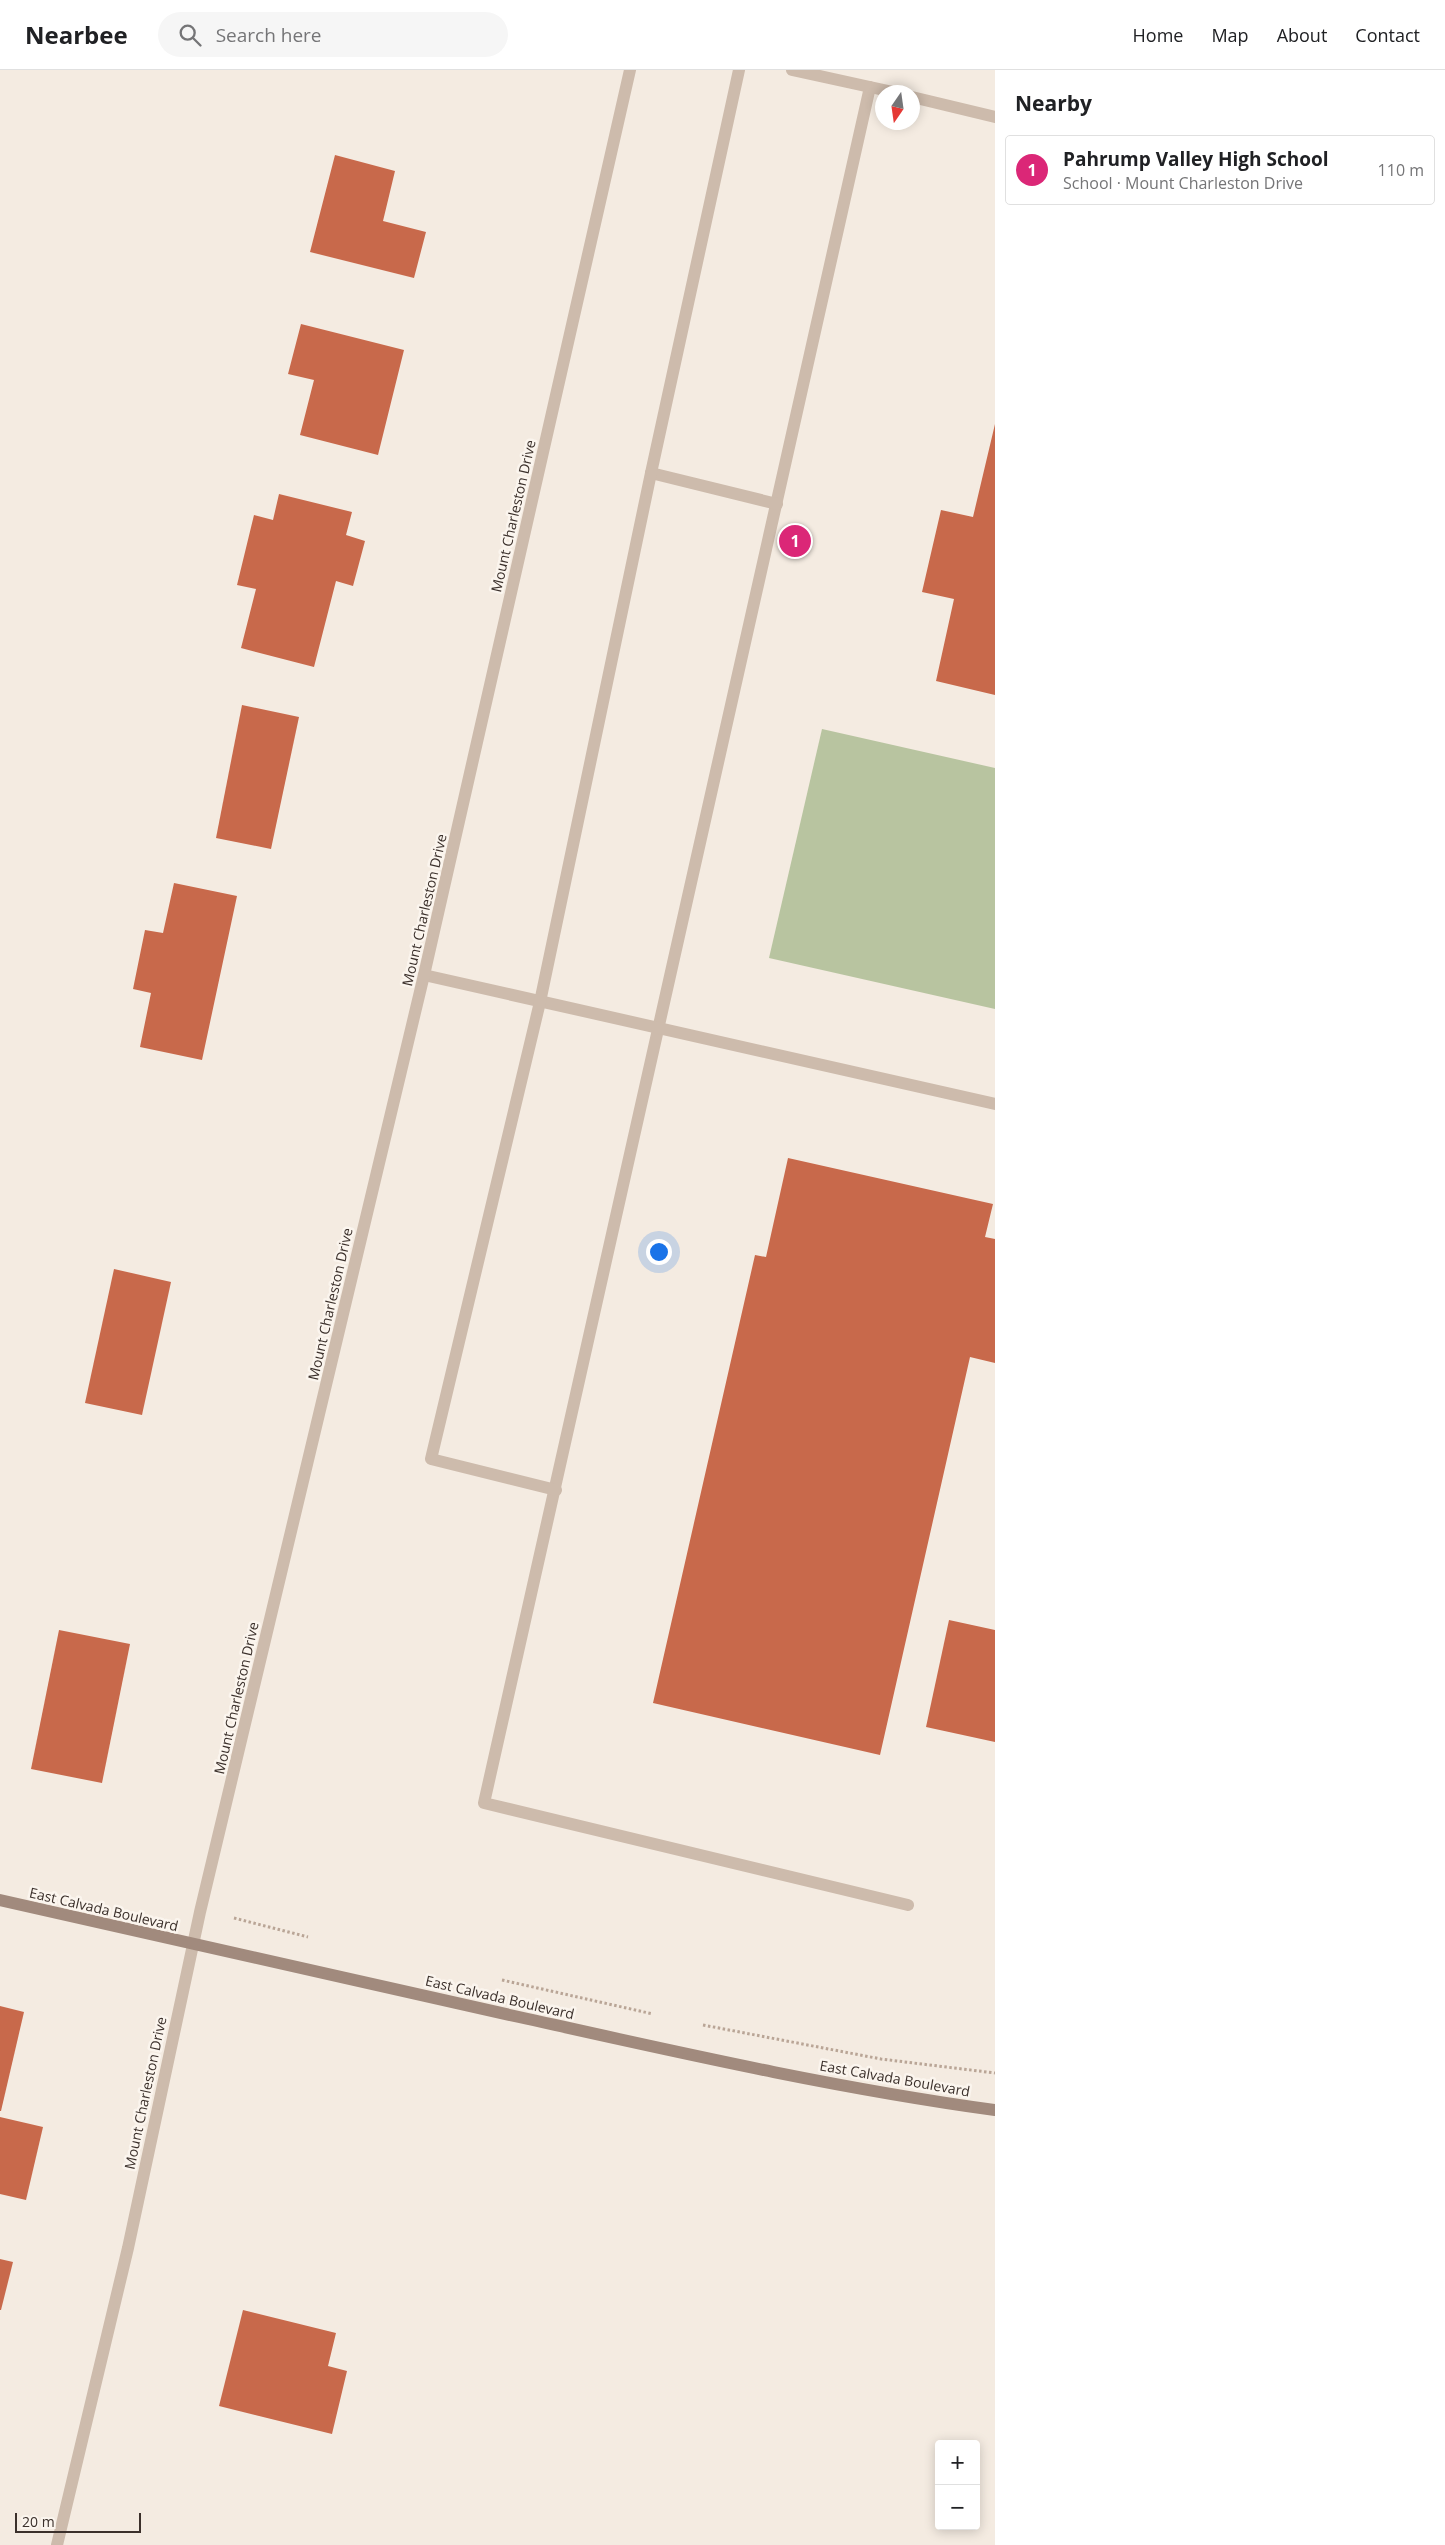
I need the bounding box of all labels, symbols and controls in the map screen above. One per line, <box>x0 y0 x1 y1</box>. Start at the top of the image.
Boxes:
search box <box>158 12 508 57</box>
text: Nearbee <box>25 18 128 51</box>
icon: search <box>176 21 204 49</box>
text: Search here <box>216 22 322 48</box>
text: Home <box>1133 23 1183 47</box>
text: Map <box>1211 23 1249 47</box>
text: About <box>1277 23 1327 47</box>
text: Contact <box>1355 23 1420 47</box>
north arrow <box>875 85 920 130</box>
text: Nearby <box>1015 89 1092 117</box>
text: Pahrump Valley High School <box>1063 146 1329 172</box>
text: 1 <box>1027 159 1037 181</box>
text: 110 m <box>1378 159 1424 181</box>
text: School · Mount Charleston Drive <box>1063 172 1303 194</box>
street label: Mount Charleston Drive <box>486 438 540 594</box>
pin: 1 <box>779 522 811 560</box>
street label: Mount Charleston Drive <box>397 832 451 988</box>
street label: Mount Charleston Drive <box>303 1226 357 1382</box>
your location <box>646 1239 672 1265</box>
street label: Mount Charleston Drive <box>209 1620 263 1776</box>
street label: East Calvada Boulevard <box>28 1883 180 1935</box>
street label: East Calvada Boulevard <box>424 1971 576 2023</box>
street label: Mount Charleston Drive <box>120 2015 171 2171</box>
street label: East Calvada Boulevard <box>818 2055 972 2101</box>
map controls <box>935 2440 980 2530</box>
button: + <box>935 2440 980 2485</box>
button: − <box>935 2485 980 2530</box>
scale bar <box>15 2510 141 2533</box>
text: 20 m <box>22 2512 55 2531</box>

